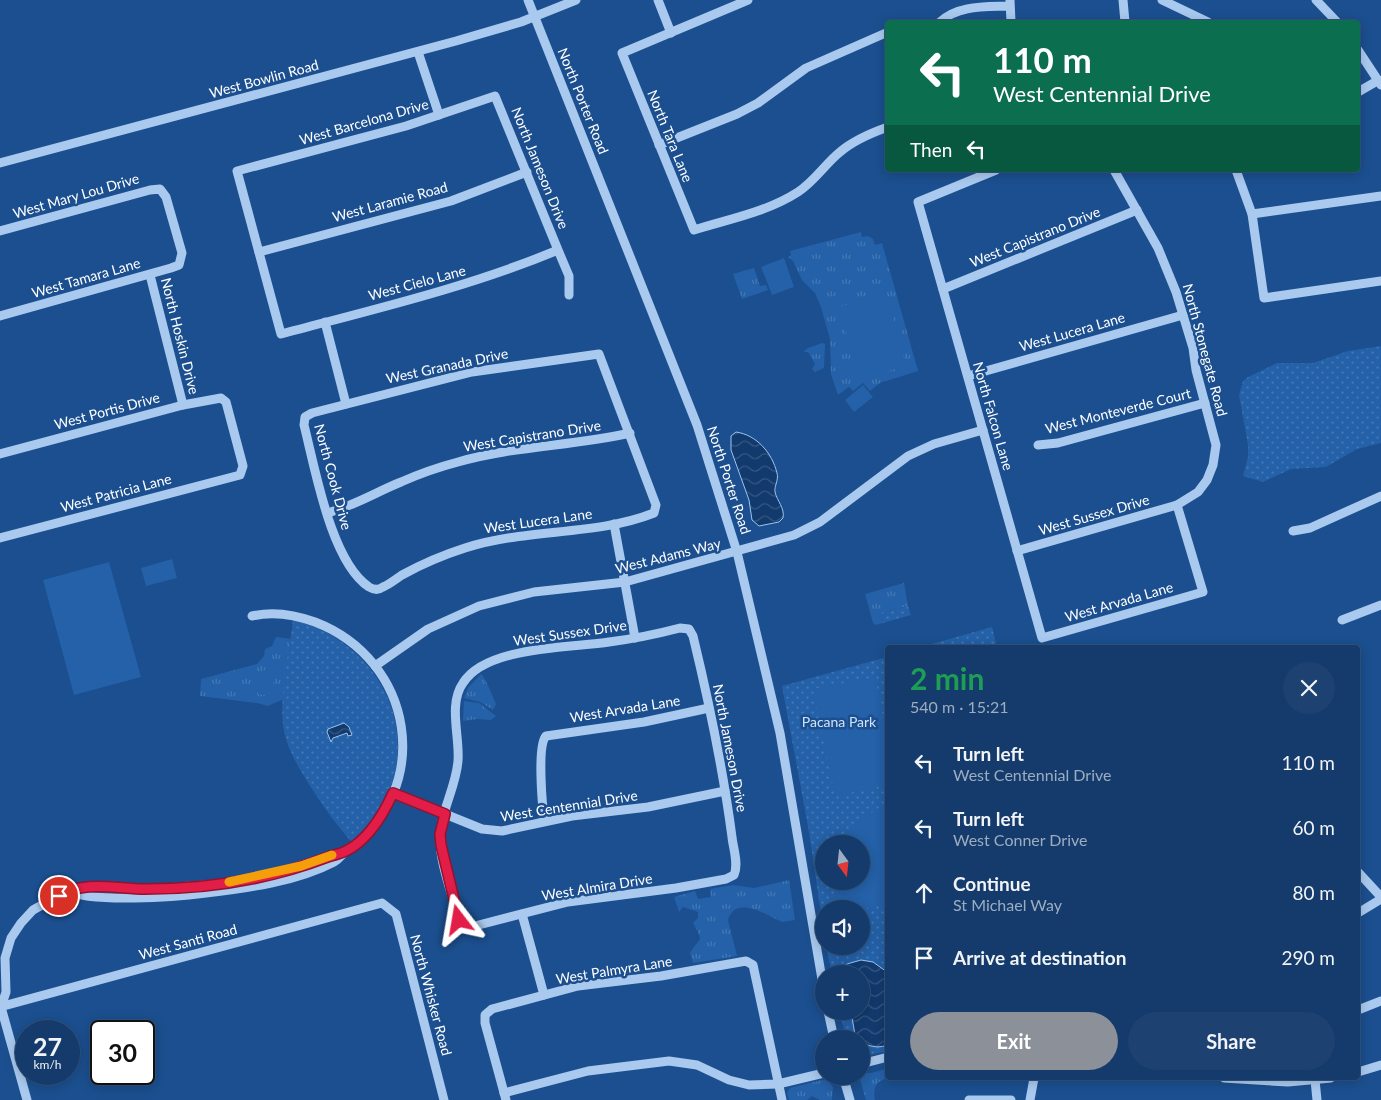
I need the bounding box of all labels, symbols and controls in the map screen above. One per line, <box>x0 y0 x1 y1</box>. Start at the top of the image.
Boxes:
text: 110 m <box>993 38 1092 80</box>
icon: left <box>910 40 975 105</box>
street label: North Porter Road <box>554 45 612 156</box>
street label: West Bowlin Road <box>207 56 320 101</box>
text: West Centennial Drive <box>993 80 1211 107</box>
street label: North Tara Lane <box>644 87 697 184</box>
street label: West Barcelona Drive <box>297 95 430 148</box>
street label: North Jameson Drive <box>508 104 573 231</box>
icon: left <box>962 135 990 163</box>
text: Then <box>910 138 952 161</box>
street label: West Mary Lou Drive <box>11 169 141 222</box>
street label: West Laramie Road <box>330 178 449 225</box>
street label: West Capistrano Drive <box>967 203 1102 270</box>
street label: West Tamara Lane <box>30 254 142 301</box>
street label: West Cielo Lane <box>366 261 467 304</box>
street label: North Hoskin Drive <box>158 276 203 396</box>
street label: North Stonegate Road <box>1180 282 1231 418</box>
street label: West Lucera Lane <box>1017 308 1127 355</box>
street label: West Granada Drive <box>384 344 509 387</box>
street label: North Falcon Lane <box>970 360 1017 472</box>
street label: West Monteverde Court <box>1043 384 1192 437</box>
street label: West Portis Drive <box>52 388 161 433</box>
street label: West Capistrano Drive <box>462 416 602 455</box>
street label: North Cook Drive <box>311 422 356 532</box>
street label: North Porter Road <box>704 424 755 536</box>
street label: West Patricia Lane <box>58 470 173 516</box>
street label: West Sussex Drive <box>1037 491 1151 538</box>
street label: West Lucera Lane <box>483 504 593 537</box>
street label: West Adams Way <box>613 534 723 577</box>
street label: West Arvada Lane <box>1063 578 1175 625</box>
street label: West Sussex Drive <box>512 616 628 649</box>
text: 2 min <box>910 660 984 696</box>
button: close <box>1283 662 1335 714</box>
street label: North Jameson Drive <box>710 683 751 813</box>
street label: West Arvada Lane <box>568 691 681 726</box>
text: 540 m · 15:21 <box>910 697 1009 716</box>
park label: Pacana Park <box>802 713 877 730</box>
text: Turn left <box>953 742 1024 765</box>
icon: left <box>910 749 938 777</box>
text: 110 m <box>1281 751 1335 774</box>
text: West Centennial Drive <box>953 765 1111 784</box>
street label: West Centennial Drive <box>499 786 639 825</box>
text: Turn left <box>953 807 1024 830</box>
icon: left <box>910 814 938 842</box>
text: 60 m <box>1292 816 1335 839</box>
text: West Conner Drive <box>953 830 1088 849</box>
north arrow <box>815 835 870 890</box>
map controls <box>815 835 870 1085</box>
street label: West Almira Drive <box>540 869 653 904</box>
text: Continue <box>953 872 1031 895</box>
pin <box>38 875 80 917</box>
icon: ahead <box>910 879 938 907</box>
text: 80 m <box>1292 881 1335 904</box>
icon: arrive <box>45 882 73 910</box>
position arrow <box>432 893 484 945</box>
text: St Michael Way <box>953 895 1062 914</box>
button: sound <box>815 900 870 955</box>
street label: West Santi Road <box>137 920 239 963</box>
street label: North Whisker Road <box>407 932 456 1057</box>
icon: arrive <box>910 944 938 972</box>
text: Arrive at destination <box>953 946 1126 969</box>
text: 290 m <box>1281 946 1335 969</box>
street label: West Palmyra Lane <box>554 952 673 987</box>
button: + <box>815 965 870 1020</box>
button: Exit <box>910 1012 1118 1070</box>
button: Share <box>1128 1012 1335 1070</box>
speed limit sign: 30 <box>90 1020 155 1085</box>
button: − <box>815 1030 870 1085</box>
text: 27 <box>33 1031 62 1061</box>
text: km/h <box>33 1057 62 1072</box>

